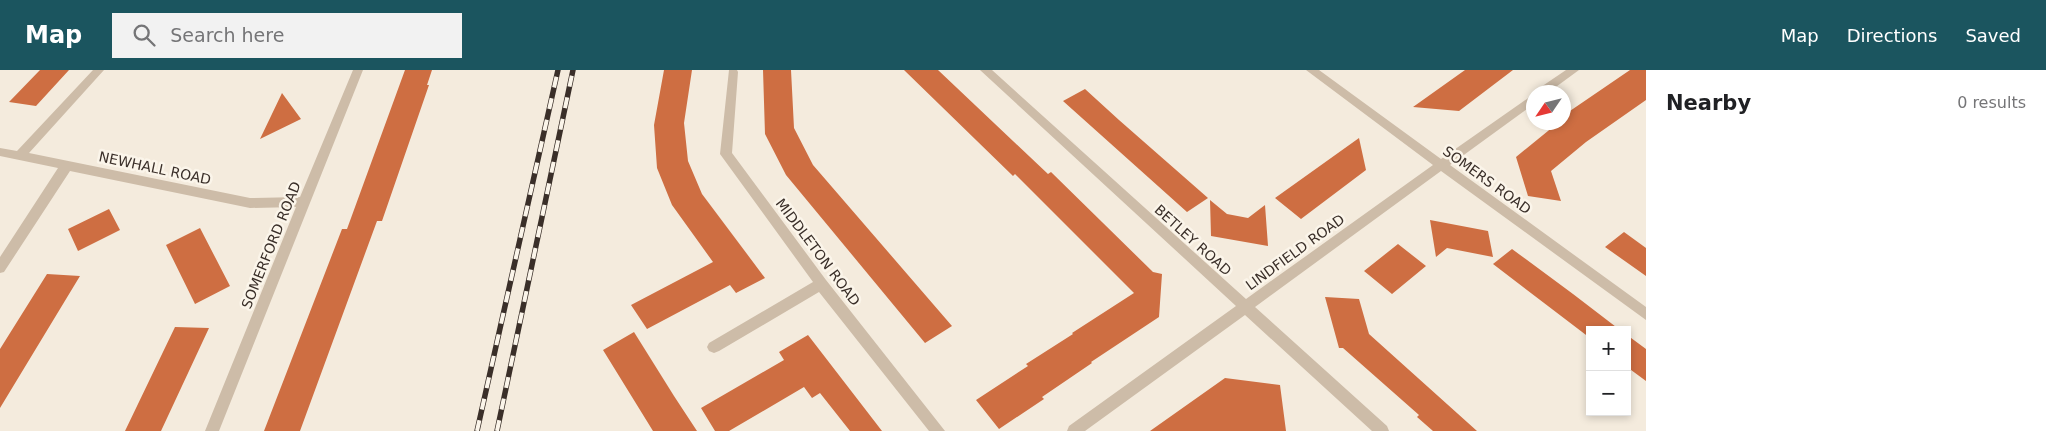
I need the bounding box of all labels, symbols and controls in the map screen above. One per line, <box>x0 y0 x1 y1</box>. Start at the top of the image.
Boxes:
search box <box>112 13 462 58</box>
text: Map <box>25 21 82 49</box>
icon: search <box>130 21 158 49</box>
text: Search here <box>170 24 284 46</box>
text: Map <box>1781 25 1819 46</box>
text: Directions <box>1847 25 1937 46</box>
text: Saved <box>1965 25 2021 46</box>
north arrow <box>1526 85 1571 130</box>
text: Nearby <box>1666 91 1751 115</box>
text: 0 results <box>1957 93 2026 112</box>
street label: SOMERS ROAD <box>1440 143 1534 217</box>
street label: NEWHALL ROAD <box>97 148 213 188</box>
street label: SOMERFORD ROAD <box>238 179 304 311</box>
street label: MIDDLETON ROAD <box>773 195 863 309</box>
street label: BETLEY ROAD <box>1151 201 1235 279</box>
street label: LINDFIELD ROAD <box>1243 211 1347 293</box>
map controls <box>1586 326 1631 416</box>
button: + <box>1586 326 1631 371</box>
button: − <box>1586 371 1631 416</box>

